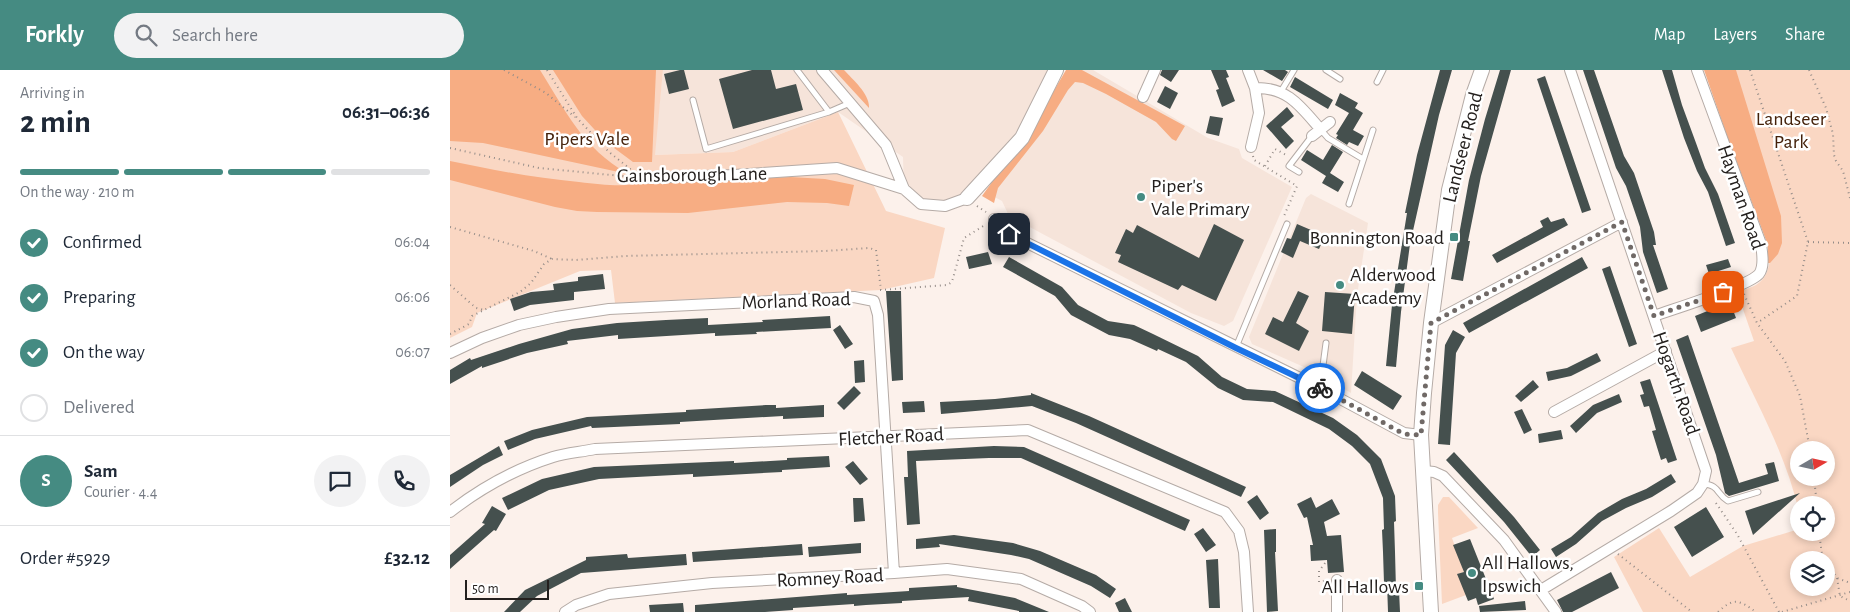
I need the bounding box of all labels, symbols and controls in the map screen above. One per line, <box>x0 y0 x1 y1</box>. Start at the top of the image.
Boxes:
search box <box>114 13 464 58</box>
icon: search <box>132 21 160 49</box>
text: Forkly <box>25 23 84 47</box>
text: Search here <box>172 26 258 45</box>
text: Map <box>1654 26 1685 44</box>
text: Layers <box>1713 26 1757 44</box>
text: Share <box>1785 26 1825 44</box>
text: Arriving in <box>20 85 85 101</box>
street label: Landseer Road <box>1440 90 1486 205</box>
text: 06:31–06:36 <box>342 103 430 122</box>
text: 2 min <box>20 106 91 138</box>
park label: Landseer Park <box>1756 109 1827 152</box>
park label: Pipers Vale <box>544 129 630 149</box>
street label: Hayman Road <box>1714 142 1768 252</box>
street label: Gainsborough Lane <box>617 164 767 186</box>
place label: Piper's Vale Primary <box>1151 176 1250 219</box>
text: On the way · 210 m <box>20 184 135 200</box>
marker: Piper's Vale Primary <box>1135 191 1147 203</box>
pin <box>988 213 1030 255</box>
icon: home <box>995 220 1023 248</box>
place label: Bonnington Road <box>1309 228 1444 248</box>
icon: check <box>20 229 48 257</box>
marker: Bonnington Road <box>1448 231 1460 243</box>
text: Confirmed <box>63 233 142 252</box>
text: 06:04 <box>394 234 430 250</box>
place label: Alderwood Academy <box>1350 265 1436 308</box>
pin <box>1702 271 1744 313</box>
icon: bag <box>1709 278 1737 306</box>
marker: Alderwood Academy <box>1334 279 1346 291</box>
icon: check <box>20 284 48 312</box>
text: Preparing <box>63 288 136 307</box>
text: 06:06 <box>394 289 430 305</box>
street label: Morland Road <box>741 289 851 313</box>
street label: Hogarth Road <box>1649 329 1703 438</box>
icon: check <box>20 339 48 367</box>
text: On the way <box>63 343 145 362</box>
text: 06:07 <box>395 344 430 360</box>
courier <box>1295 363 1345 413</box>
icon: bike <box>1306 374 1334 402</box>
text: Delivered <box>63 398 135 417</box>
street label: Fletcher Road <box>838 424 944 450</box>
north arrow <box>1790 441 1835 486</box>
map controls <box>1790 441 1835 596</box>
button: chat <box>314 455 366 507</box>
button: phone <box>378 455 430 507</box>
text: Sam <box>84 462 118 481</box>
text: S <box>41 471 51 490</box>
text: Courier · 4.4 <box>84 484 157 500</box>
button: locate <box>1790 496 1835 541</box>
text: Order #5929 <box>20 549 110 568</box>
text: £32.12 <box>384 549 430 568</box>
button: layers <box>1790 551 1835 596</box>
place label: All Hallows, Ipswich <box>1482 553 1574 596</box>
street label: Romney Road <box>776 565 884 591</box>
marker: All Hallows, Ipswich <box>1466 567 1478 579</box>
scale bar <box>465 577 549 600</box>
place label: All Hallows <box>1321 577 1409 597</box>
marker: All Hallows <box>1413 580 1425 592</box>
text: 50 m <box>472 582 499 596</box>

